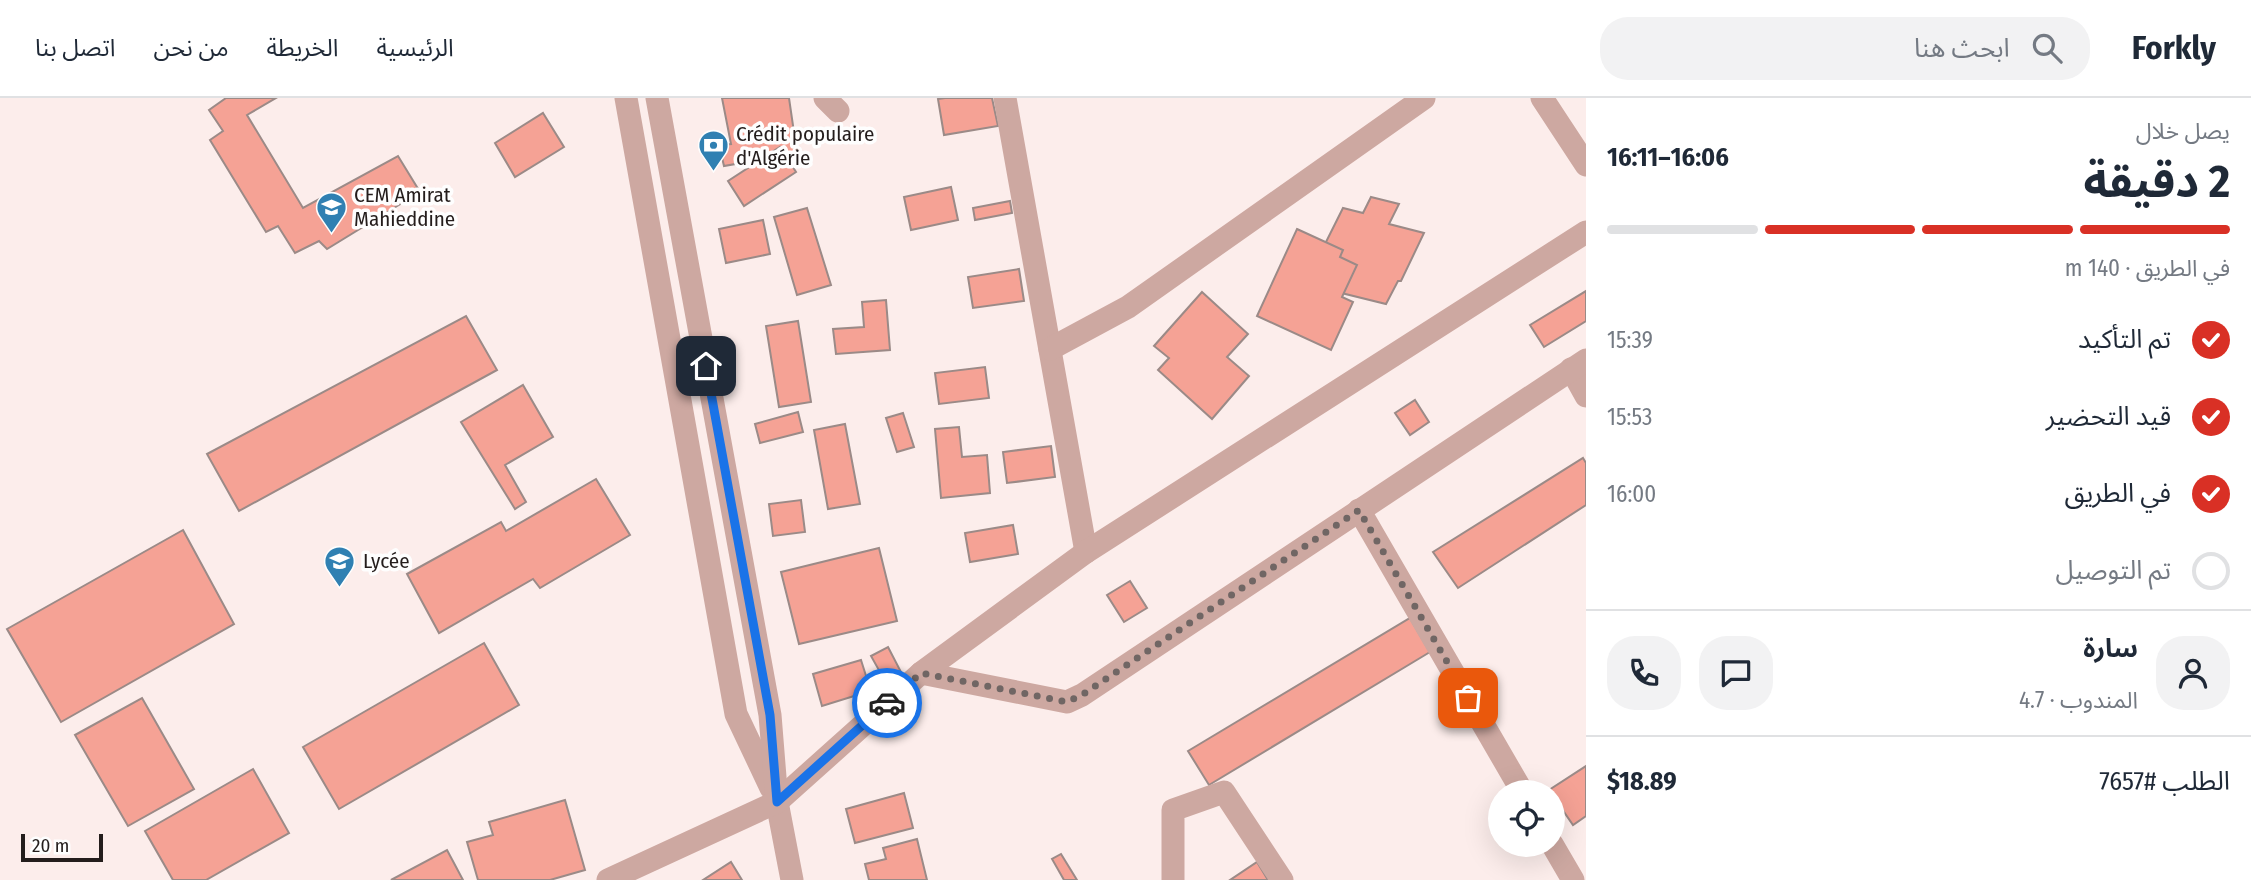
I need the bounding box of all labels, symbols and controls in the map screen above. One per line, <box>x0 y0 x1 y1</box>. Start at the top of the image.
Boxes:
search box <box>1600 17 2090 80</box>
text: Forkly <box>2132 28 2216 68</box>
icon: search <box>2028 29 2066 67</box>
text: ابحث هنا <box>1914 33 2010 64</box>
text: اتصل بنا <box>35 34 116 62</box>
text: من نحن <box>154 34 229 62</box>
text: الخريطة <box>267 34 338 62</box>
text: الرئيسية <box>376 34 454 62</box>
text: يصل خلال <box>2136 117 2230 145</box>
place label: Crédit populaire d'Algérie <box>736 121 874 171</box>
bank icon: Crédit populaire d'Algérie <box>696 129 730 173</box>
text: 16:06–16:11 <box>1607 142 1729 173</box>
text: 2 دقيقة <box>2083 154 2230 209</box>
place label: CEM Amirat Mahieddine <box>354 182 455 232</box>
school or university icon: CEM Amirat Mahieddine <box>314 190 348 234</box>
text: في الطريق · 140 m <box>2065 254 2230 282</box>
icon: check <box>2192 321 2230 359</box>
text: تم التأكيد <box>2078 324 2171 355</box>
text: 15:39 <box>1607 326 1653 354</box>
pin <box>676 336 736 396</box>
icon: home <box>687 347 725 385</box>
icon: check <box>2192 398 2230 436</box>
text: قيد التحضير <box>2046 401 2171 432</box>
text: 15:53 <box>1607 403 1652 431</box>
icon: check <box>2192 475 2230 513</box>
text: في الطريق <box>2064 478 2171 509</box>
text: 16:00 <box>1607 480 1656 508</box>
school or university icon: Lycée <box>323 544 357 588</box>
place label: Lycée <box>363 548 410 574</box>
text: تم التوصيل <box>2055 555 2171 586</box>
text: سارة <box>2083 633 2138 664</box>
button: phone <box>1607 636 1681 710</box>
button: chat <box>1699 636 1773 710</box>
button: person <box>2156 636 2230 710</box>
courier <box>852 668 922 738</box>
pin <box>1438 668 1498 728</box>
icon: bag <box>1449 679 1487 717</box>
icon: car <box>868 684 906 722</box>
text: المندوب · 4.7 <box>2019 686 2138 714</box>
text: $18.89 <box>1607 766 1677 797</box>
text: الطلب #7657 <box>2099 766 2230 797</box>
map controls <box>1488 780 1565 857</box>
button: locate <box>1488 780 1565 857</box>
scale bar <box>21 831 103 863</box>
text: 20 m <box>32 834 69 857</box>

